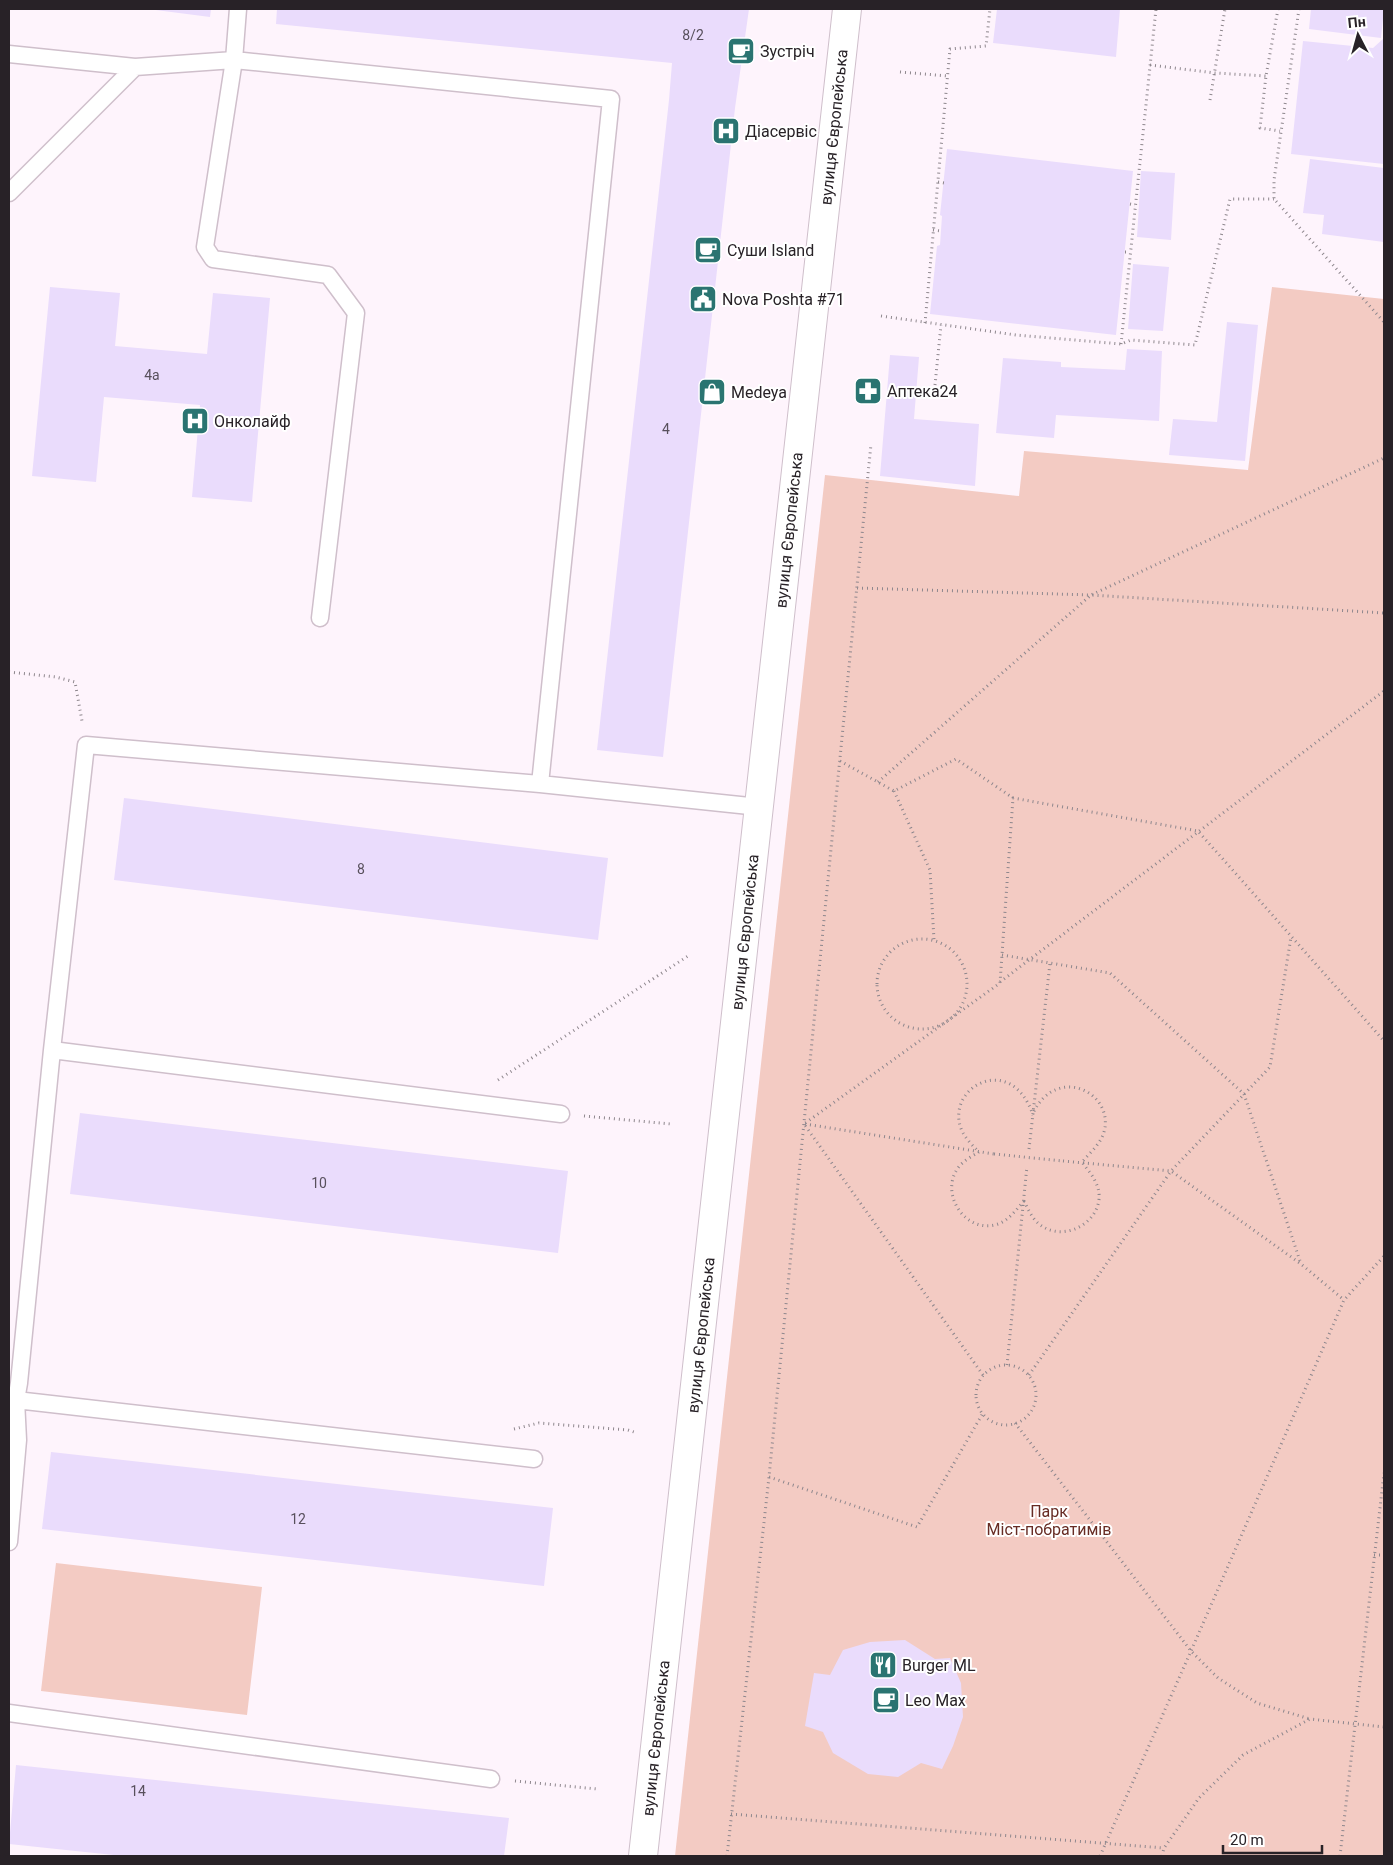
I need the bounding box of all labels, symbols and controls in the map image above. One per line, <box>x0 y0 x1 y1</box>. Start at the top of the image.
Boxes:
north arrow <box>1333 10 1383 60</box>
text: Пн <box>1347 13 1366 31</box>
house number: 8/2 <box>682 27 704 43</box>
cafe icon: Зустрiч <box>726 36 756 66</box>
place label: Зустрiч <box>760 42 815 61</box>
street label: вулиця Європейська <box>816 48 852 206</box>
hospital icon: Діасервіс <box>711 116 741 146</box>
place label: Діасервіс <box>745 122 817 141</box>
cafe icon: Суши Island <box>693 235 723 265</box>
place label: Суши Island <box>727 241 814 260</box>
public building icon: Nova Poshta #71 <box>688 284 718 314</box>
place label: Nova Poshta #71 <box>722 290 845 309</box>
house number: 4а <box>144 367 160 383</box>
pharmacy icon: Аптека24 <box>853 376 883 406</box>
shop icon: Medeya <box>697 377 727 407</box>
place label: Аптека24 <box>887 382 958 401</box>
place label: Medeya <box>731 383 787 402</box>
hospital icon: Онколайф <box>180 406 210 436</box>
place label: Онколайф <box>214 412 291 431</box>
house number: 4 <box>662 421 670 437</box>
street label: вулиця Європейська <box>771 451 807 609</box>
street label: вулиця Європейська <box>727 853 763 1011</box>
house number: 8 <box>357 861 365 877</box>
house number: 10 <box>311 1175 327 1191</box>
street label: вулиця Європейська <box>683 1256 719 1414</box>
park label: Парк Міст-побратимів <box>987 1502 1111 1539</box>
house number: 12 <box>290 1511 306 1527</box>
restaurant icon: Burger ML <box>868 1650 898 1680</box>
place label: Burger ML <box>902 1656 976 1675</box>
street label: вулиця Європейська <box>638 1659 674 1817</box>
cafe icon: Leo Max <box>871 1685 901 1715</box>
place label: Leo Max <box>905 1691 966 1710</box>
house number: 14 <box>130 1783 146 1799</box>
scale bar <box>1223 1822 1322 1854</box>
text: 20 m <box>1230 1831 1264 1849</box>

